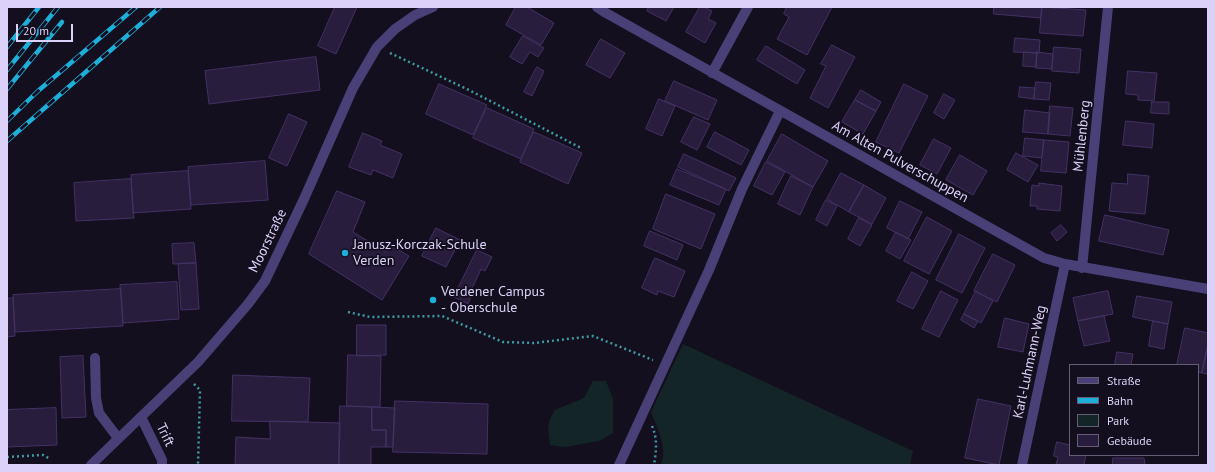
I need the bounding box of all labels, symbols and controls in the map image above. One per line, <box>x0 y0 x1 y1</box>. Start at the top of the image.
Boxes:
scale bar <box>18 16 75 42</box>
text: 20 m <box>23 23 49 38</box>
street label: Mühlenberg <box>1070 99 1094 173</box>
street label: Am Alten Pulverschuppen <box>829 117 971 207</box>
street label: Moorstraße <box>245 206 291 276</box>
place label: Janusz-Korczak-Schule Verden <box>353 237 487 270</box>
marker: Janusz-Korczak-Schule Verden <box>340 248 350 258</box>
place label: Verdener Campus - Oberschule <box>441 284 545 316</box>
marker: Verdener Campus - Oberschule <box>428 295 438 305</box>
street label: Karl-Luhmann-Weg <box>1010 304 1050 420</box>
legend <box>1069 364 1199 456</box>
text: Straße <box>1107 373 1141 388</box>
text: Bahn <box>1107 393 1133 408</box>
text: Park <box>1107 413 1129 428</box>
street label: Trift <box>152 421 178 449</box>
text: Gebäude <box>1107 433 1152 448</box>

